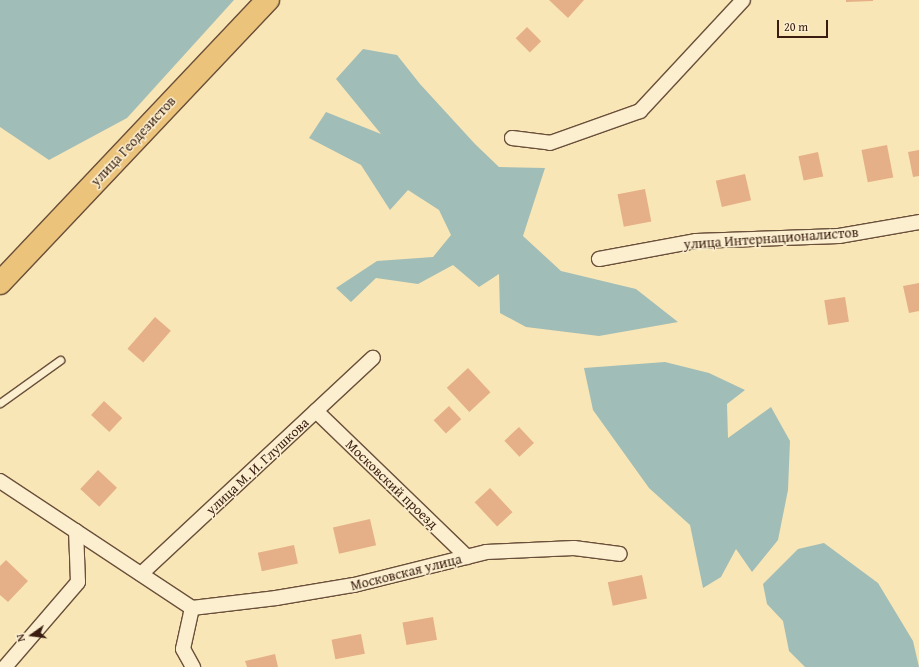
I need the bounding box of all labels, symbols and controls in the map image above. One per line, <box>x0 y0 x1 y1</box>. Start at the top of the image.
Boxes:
scale bar <box>779 12 830 38</box>
text: 20 m <box>784 18 808 35</box>
street label: улица Геодезистов <box>87 93 179 189</box>
street label: улица Интернационалистов <box>683 224 859 252</box>
street label: улица М. И. Глушкова <box>202 414 312 518</box>
street label: Московский проезд <box>342 436 442 532</box>
street label: Московская улица <box>349 550 463 594</box>
north arrow <box>12 615 52 655</box>
text: N <box>12 632 29 643</box>

